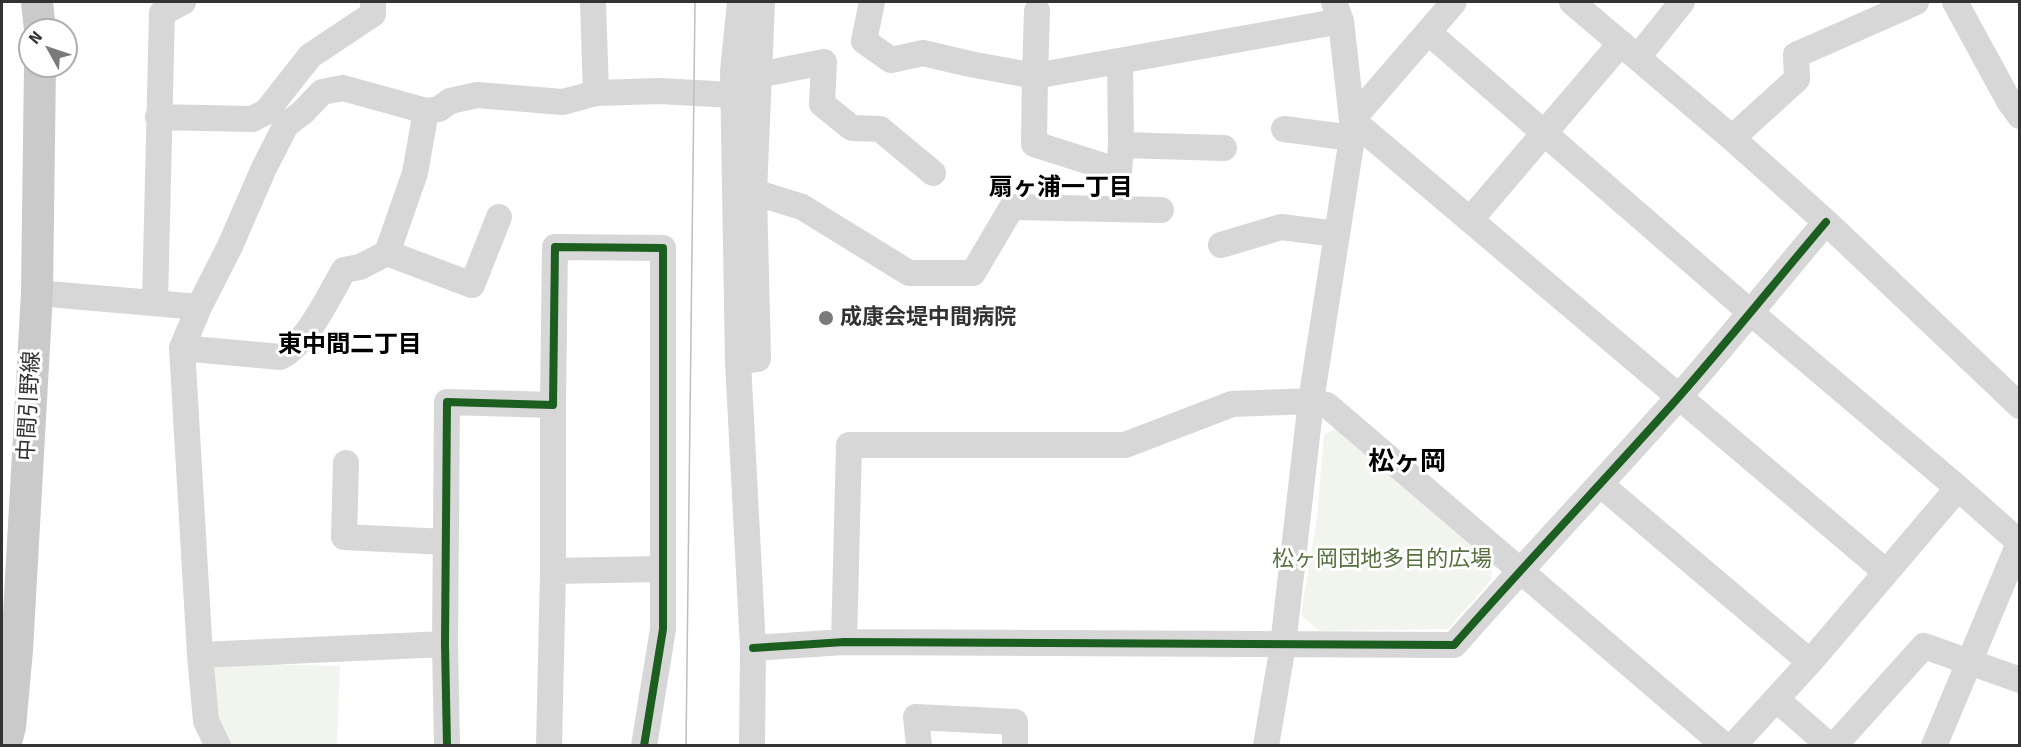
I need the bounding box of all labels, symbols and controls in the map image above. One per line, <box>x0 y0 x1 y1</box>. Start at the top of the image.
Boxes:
north arrow <box>18 18 78 78</box>
text: N <box>24 27 47 48</box>
district label: 扇ヶ浦一丁目 <box>989 175 1133 203</box>
place label: 成康会堤中間病院 <box>840 305 1016 331</box>
marker: 成康会堤中間病院 <box>817 309 835 327</box>
district label: 東中間二丁目 <box>278 332 422 360</box>
street label: 中間引野線 <box>14 350 46 462</box>
district label: 松ヶ岡 <box>1368 447 1446 479</box>
park label: 松ヶ岡団地多目的広場 <box>1272 547 1492 573</box>

